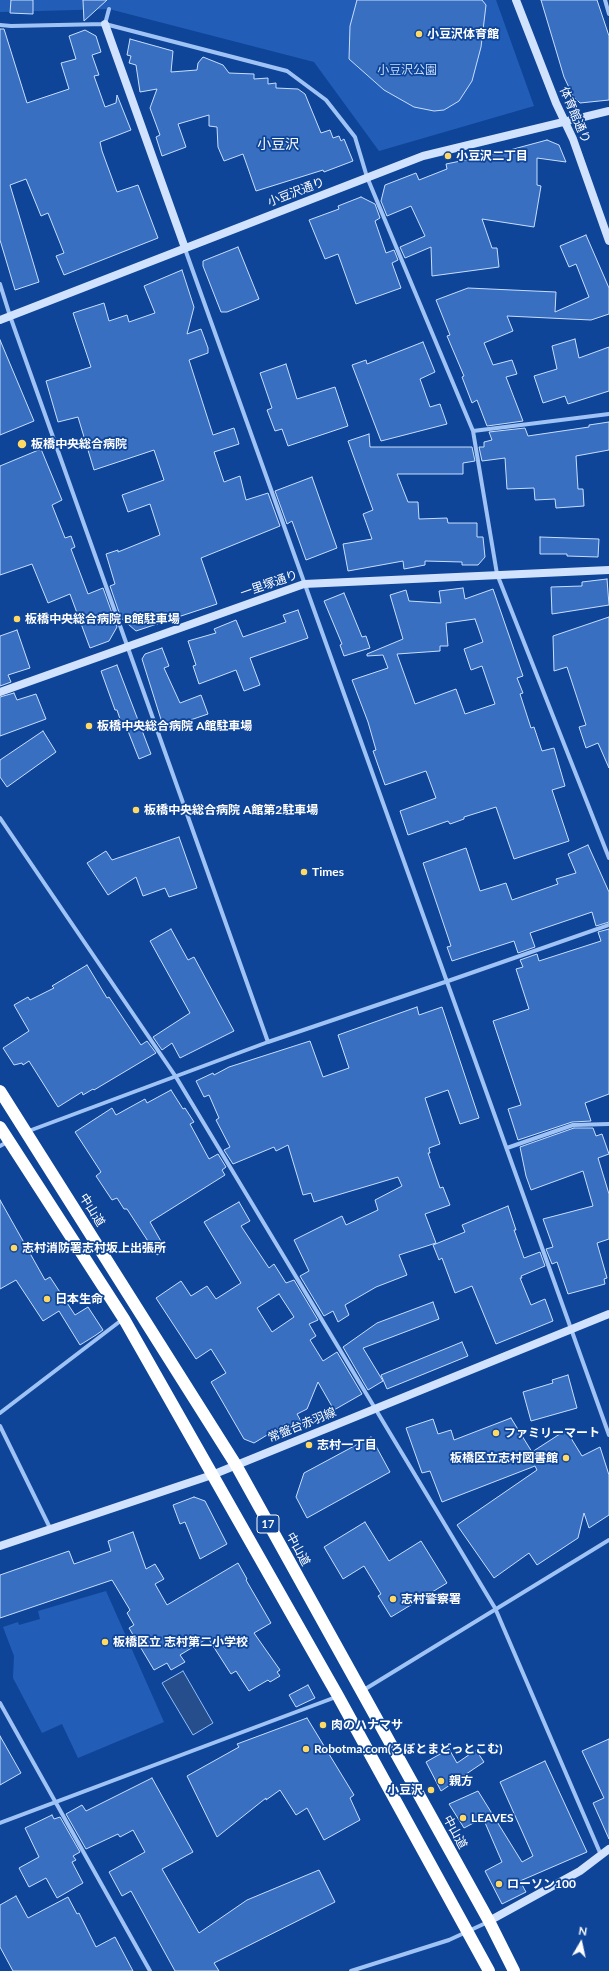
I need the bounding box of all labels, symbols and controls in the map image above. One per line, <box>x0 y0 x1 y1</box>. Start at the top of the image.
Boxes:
place label: 小豆沢体育館 <box>427 27 499 41</box>
marker: 小豆沢体育館 <box>414 29 424 39</box>
park label: 小豆沢公園 <box>377 63 437 77</box>
street label: 体育館通り <box>557 85 593 145</box>
district label: 小豆沢 <box>257 136 299 152</box>
place label: 小豆沢二丁目 <box>456 149 528 163</box>
marker: 小豆沢二丁目 <box>443 151 453 161</box>
street label: 小豆沢通り <box>265 175 327 209</box>
place label: 板橋中央総合病院 <box>31 437 127 451</box>
marker: 板橋中央総合病院 <box>16 438 28 450</box>
street label: 一里塚通り <box>238 567 300 601</box>
place label: 板橋中央総合病院 B館駐車場 <box>25 612 180 626</box>
marker: 板橋中央総合病院 B館駐車場 <box>12 614 22 624</box>
place label: 板橋中央総合病院 A館駐車場 <box>97 719 252 733</box>
marker: 板橋中央総合病院 A館駐車場 <box>84 721 94 731</box>
place label: 板橋中央総合病院 A館第2駐車場 <box>144 803 318 817</box>
marker: 板橋中央総合病院 A館第2駐車場 <box>131 805 141 815</box>
place label: Times <box>312 865 344 879</box>
marker: Times <box>299 867 309 877</box>
street label: 中山道 <box>76 1191 108 1229</box>
place label: 志村消防署志村坂上出張所 <box>22 1241 166 1255</box>
marker: 志村消防署志村坂上出張所 <box>9 1243 19 1253</box>
place label: 日本生命 <box>55 1292 103 1306</box>
marker: 日本生命 <box>42 1294 52 1304</box>
street label: 常盤台赤羽線 <box>266 1405 338 1445</box>
place label: ファミリーマート <box>504 1426 600 1440</box>
marker: ファミリーマート <box>491 1428 501 1438</box>
place label: 志村一丁目 <box>317 1438 377 1452</box>
marker: 志村一丁目 <box>304 1440 314 1450</box>
place label: 板橋区立志村図書館 <box>450 1451 558 1465</box>
marker: 板橋区立志村図書館 <box>561 1453 571 1463</box>
road number: 17 <box>257 1515 279 1533</box>
street label: 中山道 <box>283 1530 313 1568</box>
place label: 志村警察署 <box>401 1592 461 1606</box>
marker: 志村警察署 <box>388 1594 398 1604</box>
place label: 板橋区立 志村第二小学校 <box>113 1635 248 1649</box>
marker: 板橋区立 志村第二小学校 <box>100 1637 110 1647</box>
place label: 肉のハナマサ <box>331 1718 403 1732</box>
marker: 肉のハナマサ <box>318 1720 328 1730</box>
place label: Robotma.com(ろぼとまどっとこむ) <box>314 1742 502 1756</box>
marker: Robotma.com(ろぼとまどっとこむ) <box>301 1744 311 1754</box>
place label: 親方 <box>449 1774 473 1788</box>
marker: 親方 <box>436 1776 446 1786</box>
place label: 小豆沢 <box>387 1783 423 1797</box>
marker: 小豆沢 <box>426 1785 436 1795</box>
place label: LEAVES <box>471 1811 514 1825</box>
street label: 中山道 <box>440 1813 470 1851</box>
marker: LEAVES <box>458 1813 468 1823</box>
place label: ローソン100 <box>507 1877 576 1891</box>
marker: ローソン100 <box>494 1879 504 1889</box>
north arrow <box>561 1923 601 1963</box>
text: N <box>578 1924 588 1938</box>

